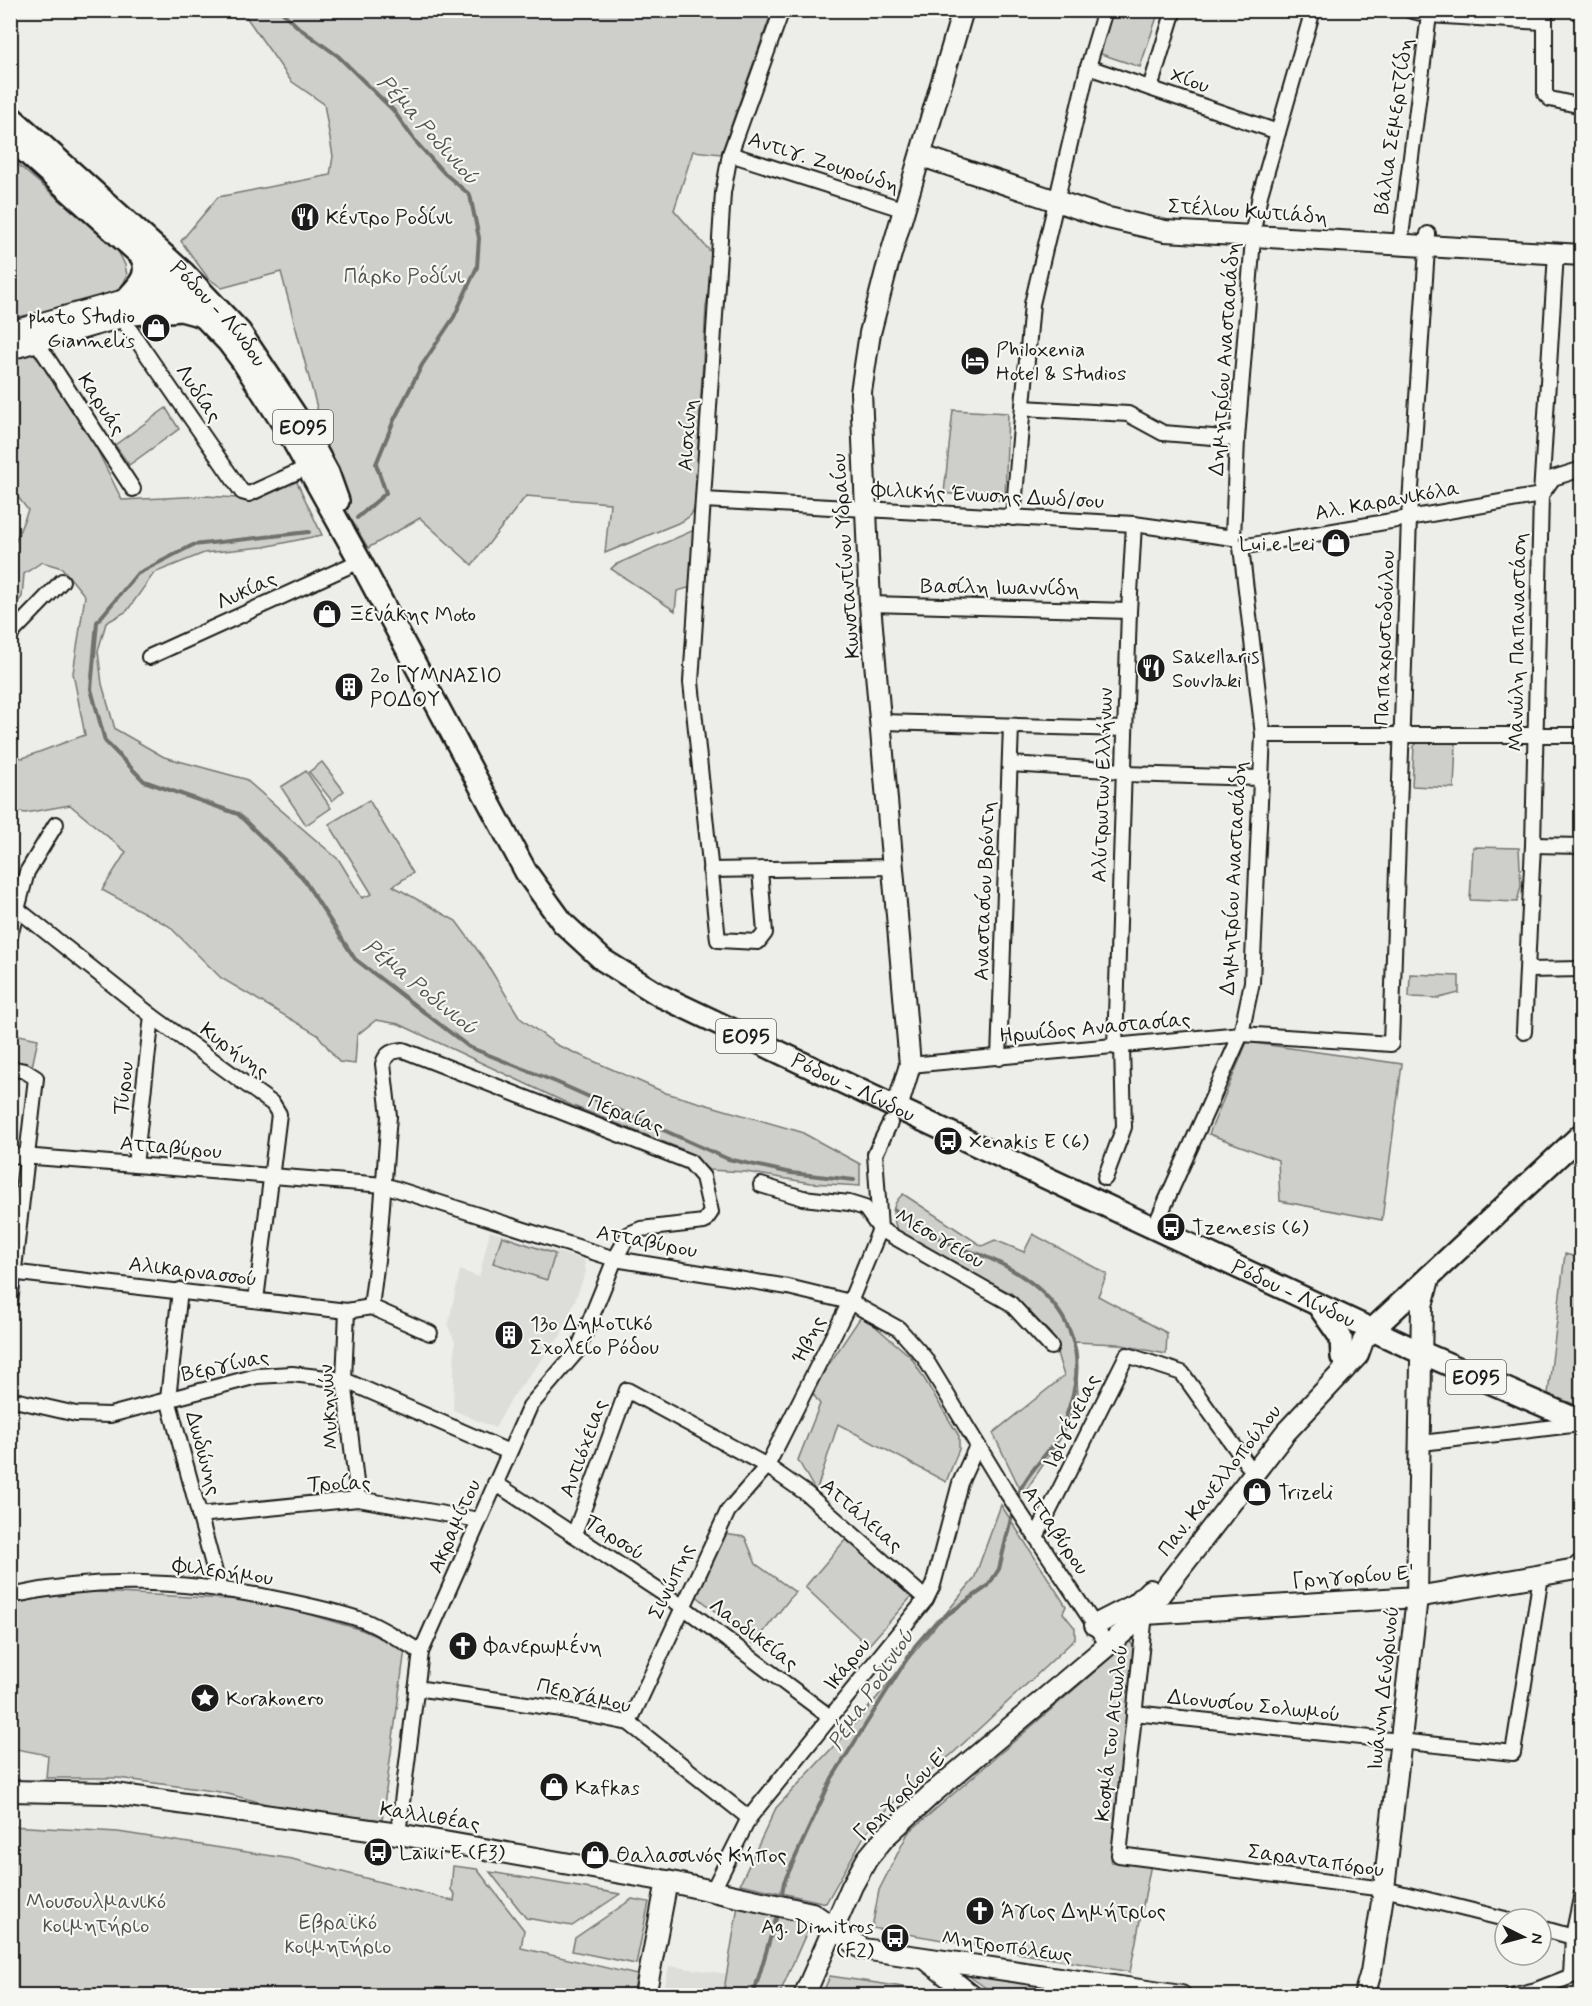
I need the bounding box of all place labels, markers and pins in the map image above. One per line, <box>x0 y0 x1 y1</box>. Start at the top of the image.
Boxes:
restaurant icon: Κέντρο Ροδίνι <box>289 201 321 233</box>
place label: Κέντρο Ροδίνι <box>326 203 453 232</box>
place label: photo Studio Giannelis <box>28 303 135 355</box>
shop icon: photo Studio Giannelis <box>140 312 172 344</box>
place label: Philoxenia Hotel & Studios <box>996 336 1126 388</box>
hotel icon: Philoxenia Hotel & Studios <box>959 345 991 377</box>
shop icon: Lui e Lei <box>1320 527 1352 559</box>
place label: Lui e Lei <box>1239 530 1315 558</box>
shop icon: Ξενάκης Moto <box>311 598 343 630</box>
place label: Ξενάκης Moto <box>348 601 476 629</box>
place label: Sakellaris Souvlaki <box>1172 643 1259 695</box>
restaurant icon: Sakellaris Souvlaki <box>1135 652 1167 684</box>
place label: 2ο ΓΥΜΝΑΣΙΟ ΡΟΔΟΥ <box>370 662 502 714</box>
building icon: 2ο ΓΥΜΝΑΣΙΟ ΡΟΔΟΥ <box>333 671 365 703</box>
bus stop icon: Xenakis E (6) <box>932 1125 964 1157</box>
place label: Xenakis E (6) <box>969 1128 1089 1156</box>
bus stop icon: Tzenesis (6) <box>1155 1211 1187 1243</box>
place label: Tzenesis (6) <box>1192 1214 1309 1242</box>
place label: 13ο Δημοτικό Σχολείο Ρόδου <box>530 1310 659 1362</box>
building icon: 13ο Δημοτικό Σχολείο Ρόδου <box>493 1319 525 1351</box>
shop icon: Trizeli <box>1241 1476 1273 1508</box>
place label: Trizeli <box>1278 1479 1333 1507</box>
church icon: Φανερωμένη <box>447 1630 479 1662</box>
place label: Φανερωμένη <box>483 1632 602 1661</box>
place icon: Korakonero <box>189 1682 221 1714</box>
place label: Korakonero <box>226 1685 324 1713</box>
shop icon: Kafkas <box>538 1771 570 1803</box>
place label: Kafkas <box>575 1774 640 1802</box>
bus stop icon: Laiki E (F3) <box>362 1836 394 1868</box>
place label: Laiki E (F3) <box>399 1839 506 1867</box>
shop icon: Θαλασσινός Κήπος <box>579 1839 611 1871</box>
place label: Θαλασσινός Κήπος <box>616 1842 787 1870</box>
church icon: Άγιος Δημήτριος <box>964 1895 996 1927</box>
place label: Άγιος Δημήτριος <box>1001 1898 1166 1926</box>
place label: Ag. Dimitros (F2) <box>761 1913 875 1965</box>
bus stop icon: Ag. Dimitros (F2) <box>879 1922 911 1954</box>

